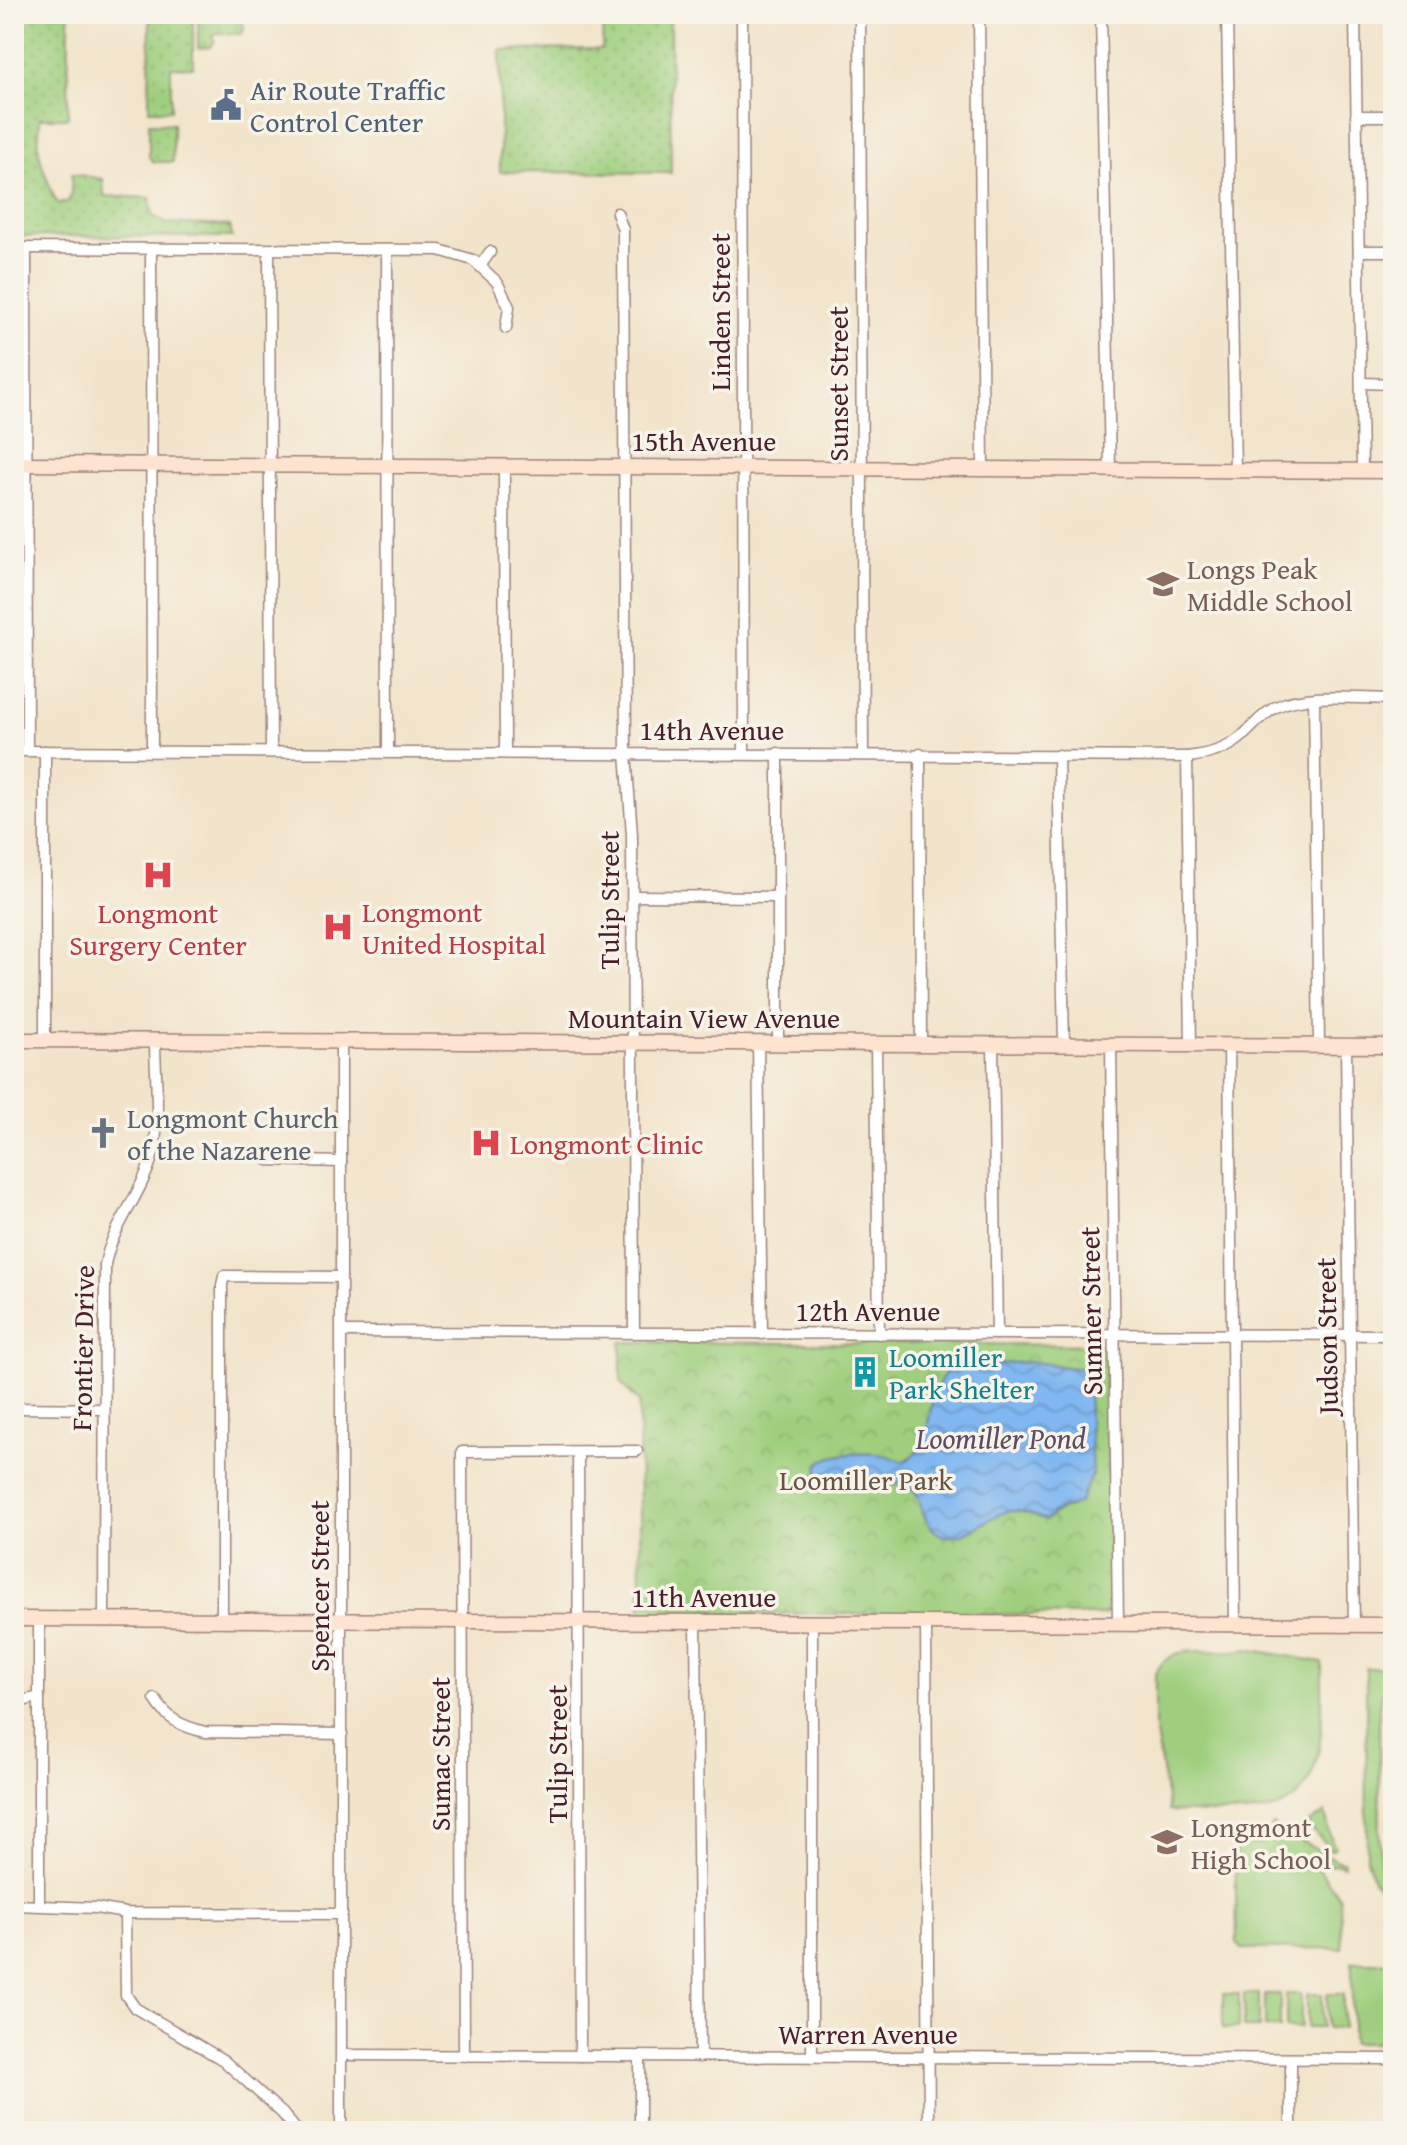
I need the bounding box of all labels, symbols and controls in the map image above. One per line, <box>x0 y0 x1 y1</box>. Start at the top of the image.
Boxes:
place label: Air Route Traffic Control Center <box>250 69 446 142</box>
public building icon: Air Route Traffic Control Center <box>209 88 243 122</box>
street label: Linden Street <box>699 233 740 391</box>
street label: Sunset Street <box>817 306 858 462</box>
street label: 15th Avenue <box>632 420 776 461</box>
place label: Longs Peak Middle School <box>1187 548 1353 621</box>
school or university icon: Longs Peak Middle School <box>1146 567 1180 601</box>
street label: 14th Avenue <box>640 709 784 750</box>
street label: Tulip Street <box>588 831 629 969</box>
hospital icon: Longmont Surgery Center <box>141 858 175 892</box>
place label: Longmont United Hospital <box>362 891 546 964</box>
place label: Longmont Surgery Center <box>69 892 247 965</box>
hospital icon: Longmont United Hospital <box>321 910 355 944</box>
street label: Mountain View Avenue <box>568 997 840 1038</box>
place label: Longmont Church of the Nazarene <box>127 1097 339 1170</box>
church icon: Longmont Church of the Nazarene <box>86 1116 120 1150</box>
place label: Longmont Clinic <box>510 1123 703 1164</box>
hospital icon: Longmont Clinic <box>469 1126 503 1160</box>
street label: Sumner Street <box>1068 1226 1112 1396</box>
street label: Judson Street <box>1304 1257 1348 1418</box>
street label: Frontier Drive <box>60 1265 104 1431</box>
street label: 12th Avenue <box>796 1290 940 1331</box>
place label: Loomiller Park Shelter <box>889 1336 1035 1409</box>
building icon: Loomiller Park Shelter <box>848 1355 882 1389</box>
water label: Loomiller Pond <box>915 1416 1086 1460</box>
park label: Loomiller Park <box>779 1459 954 1500</box>
street label: Spencer Street <box>298 1500 339 1672</box>
street label: 11th Avenue <box>632 1576 776 1617</box>
street label: Sumac Street <box>419 1677 460 1831</box>
street label: Tulip Street <box>536 1685 577 1823</box>
place label: Longmont High School <box>1191 1806 1331 1879</box>
school or university icon: Longmont High School <box>1150 1825 1184 1859</box>
street label: Warren Avenue <box>778 2013 958 2054</box>

